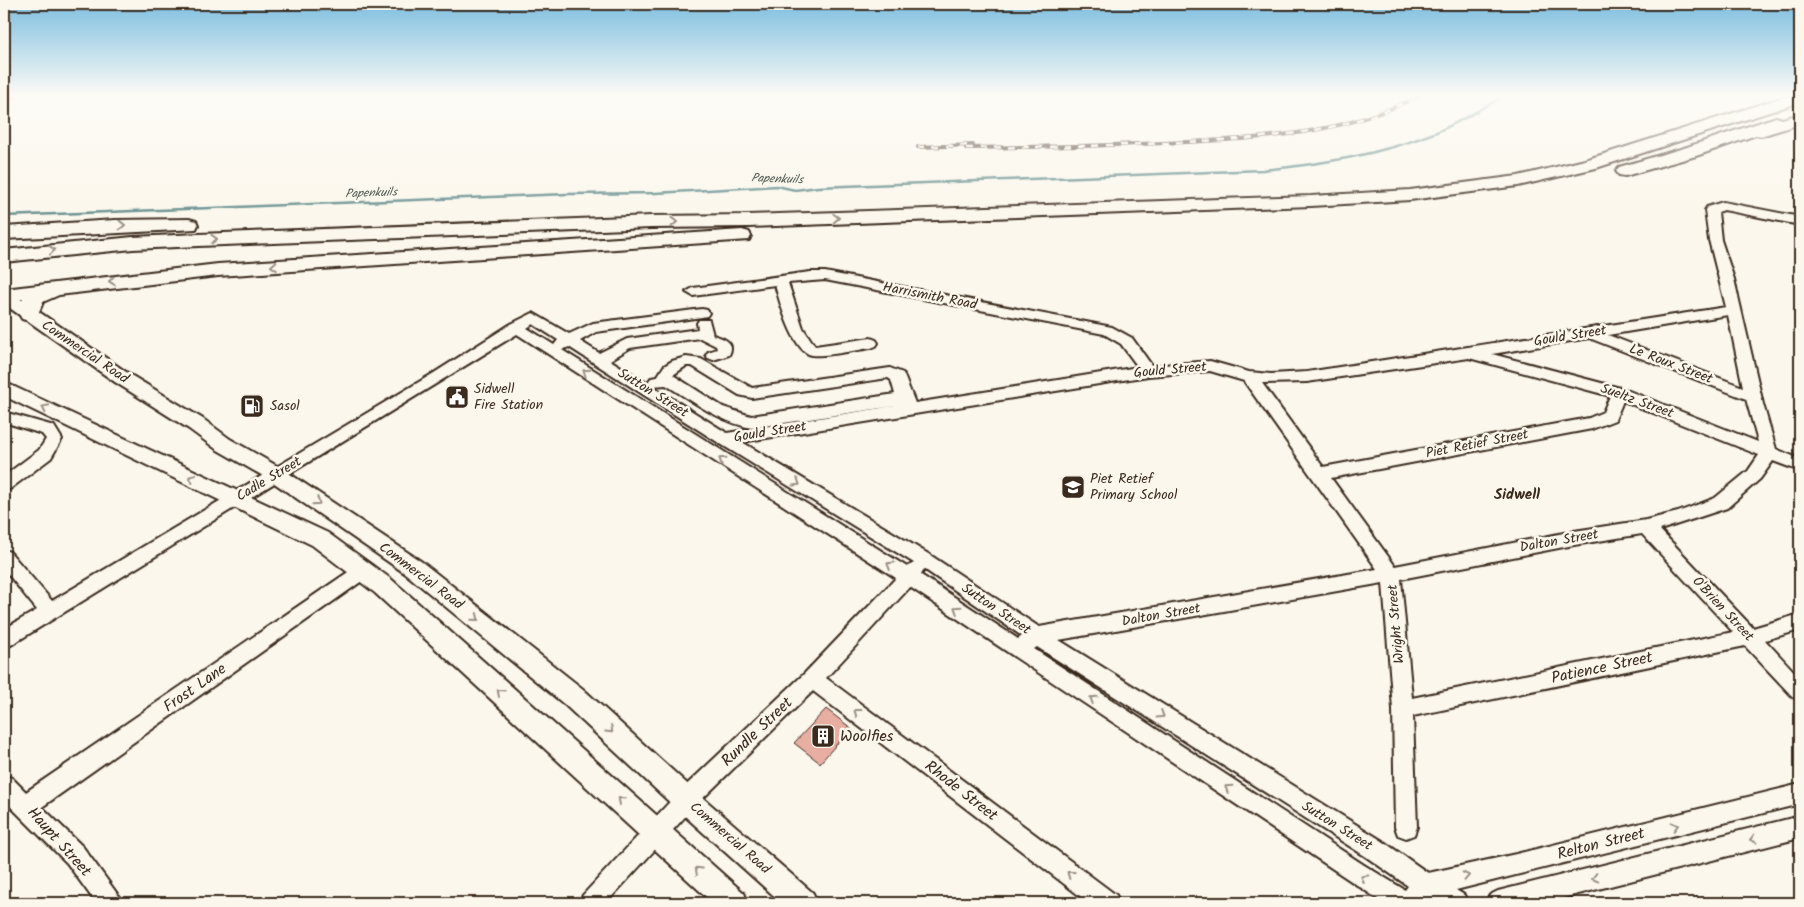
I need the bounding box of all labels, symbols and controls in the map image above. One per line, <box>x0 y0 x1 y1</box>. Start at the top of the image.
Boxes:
water label: Papenkuils <box>751 169 805 189</box>
water label: Papenkuils <box>345 183 399 203</box>
one-way arrow <box>833 212 841 223</box>
one-way arrow <box>670 217 678 227</box>
one-way arrow <box>118 220 126 231</box>
one-way arrow <box>211 234 219 244</box>
one-way arrow <box>49 245 57 256</box>
one-way arrow <box>270 261 278 272</box>
one-way arrow <box>108 275 116 286</box>
street label: Harrismith Road <box>881 276 980 316</box>
street label: Commercial Road <box>37 315 134 390</box>
street label: Gould Street <box>1532 319 1608 353</box>
street label: Le Roux Street <box>1626 338 1717 390</box>
street label: Gould Street <box>1133 356 1208 384</box>
street label: Sutton Street <box>613 362 693 424</box>
one-way arrow <box>582 369 592 378</box>
place label: Sidwell Fire Station <box>474 378 543 416</box>
street label: Sueltz Street <box>1597 378 1677 425</box>
public building icon: Sidwell Fire Station <box>444 384 470 410</box>
fuel station icon: Sasol <box>239 393 265 419</box>
place label: Sasol <box>270 395 300 417</box>
one-way arrow <box>41 404 50 414</box>
street label: Gould Street <box>732 415 808 449</box>
street label: Piet Retief Street <box>1424 423 1531 465</box>
street label: Cadle Street <box>232 451 306 507</box>
one-way arrow <box>719 457 728 467</box>
place label: Piet Retief Primary School <box>1090 468 1178 506</box>
one-way arrow <box>188 474 197 484</box>
school or university icon: Piet Retief Primary School <box>1060 474 1086 500</box>
one-way arrow <box>792 476 801 486</box>
district label: Sidwell <box>1494 483 1540 507</box>
one-way arrow <box>311 496 321 505</box>
street label: Dalton Street <box>1518 523 1601 559</box>
street label: Commercial Road <box>374 537 469 616</box>
one-way arrow <box>886 562 895 572</box>
street label: O'Brien Street <box>1687 571 1760 647</box>
street label: Sutton Street <box>957 578 1036 641</box>
street label: Wright Street <box>1382 583 1410 665</box>
street label: Dalton Street <box>1120 597 1203 633</box>
one-way arrow <box>953 606 963 615</box>
one-way arrow <box>471 613 480 622</box>
street label: Patience Street <box>1549 645 1656 691</box>
street label: Frost Lane <box>158 657 232 719</box>
one-way arrow <box>496 688 505 697</box>
street label: Rundle Street <box>715 691 799 773</box>
one-way arrow <box>1089 696 1098 705</box>
one-way arrow <box>853 709 862 718</box>
one-way arrow <box>1156 709 1165 718</box>
building icon: Woolfies <box>810 723 836 749</box>
one-way arrow <box>605 724 614 733</box>
place label: Woolfies <box>840 724 894 749</box>
street label: Rhode Street <box>919 754 1004 828</box>
one-way arrow <box>1225 785 1234 794</box>
street label: Sutton Street <box>1297 795 1377 857</box>
one-way arrow <box>617 797 626 806</box>
street label: Commercial Road <box>685 797 776 880</box>
street label: Haupt Street <box>21 801 98 883</box>
street label: Relton Street <box>1555 821 1648 867</box>
one-way arrow <box>1671 821 1680 832</box>
one-way arrow <box>1749 833 1757 844</box>
one-way arrow <box>694 867 703 876</box>
one-way arrow <box>1066 871 1076 880</box>
one-way arrow <box>1462 871 1471 882</box>
one-way arrow <box>1591 872 1600 883</box>
one-way arrow <box>1360 874 1369 884</box>

